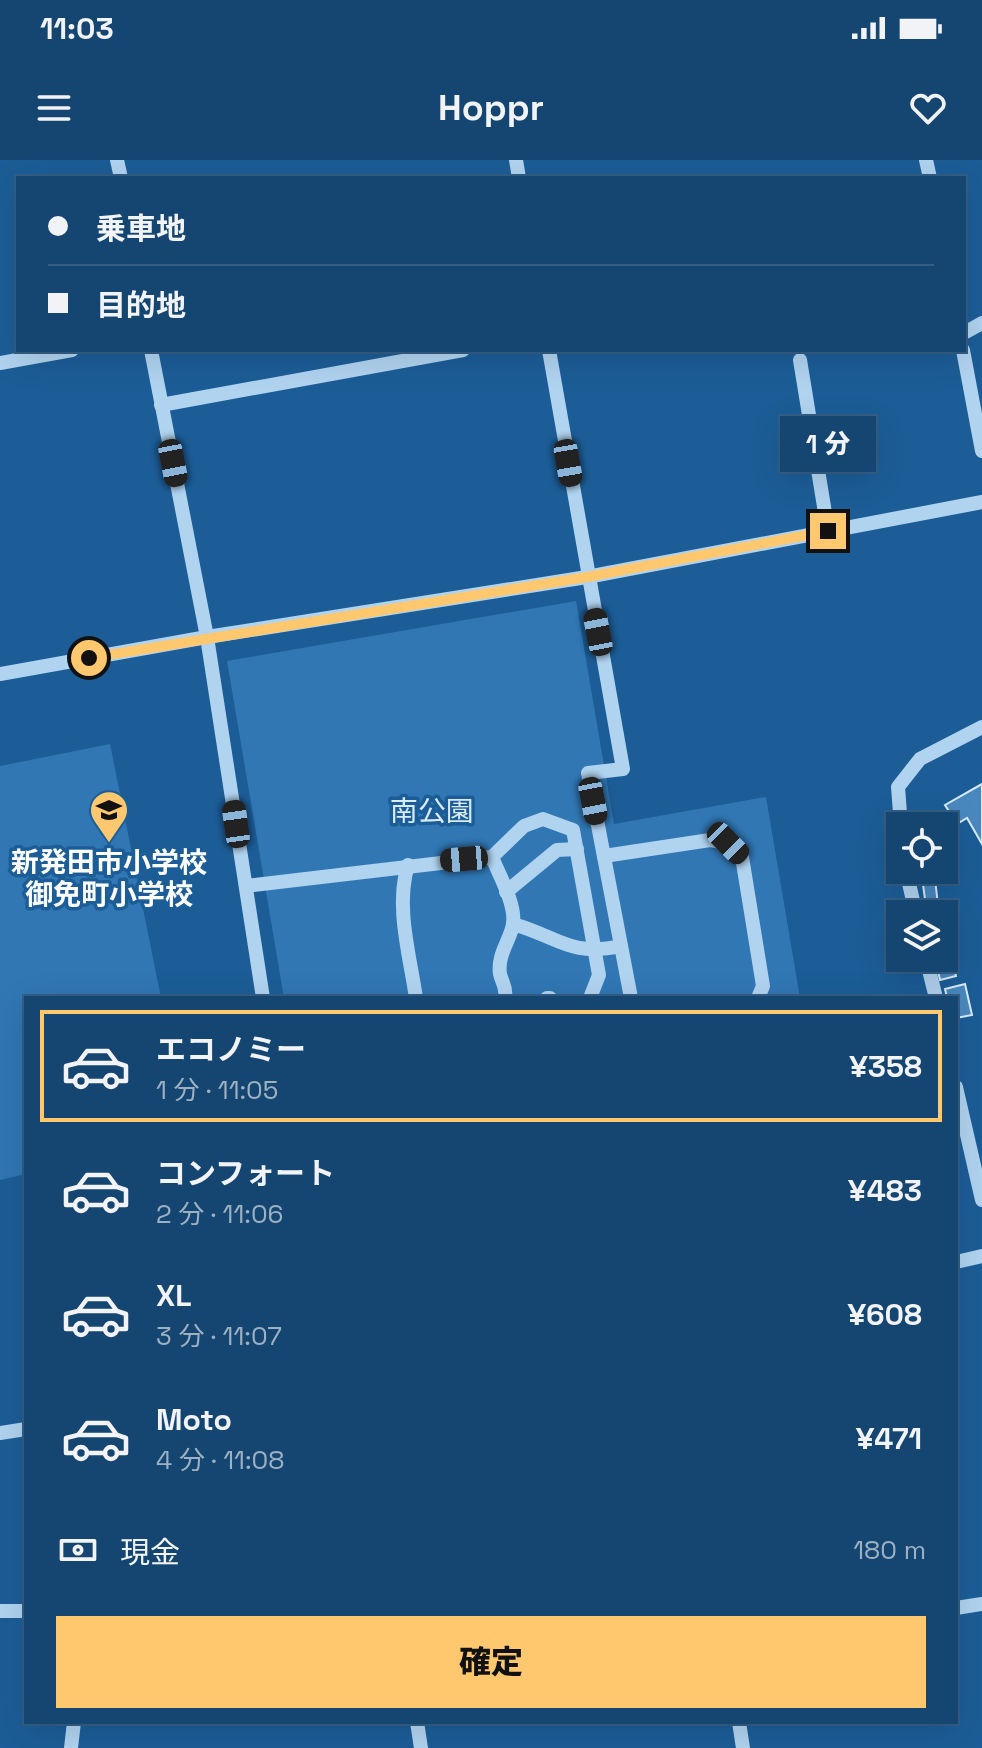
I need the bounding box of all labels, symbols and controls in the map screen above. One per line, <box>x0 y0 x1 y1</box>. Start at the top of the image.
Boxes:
text: 11:03 <box>40 9 114 48</box>
text: Hoppr <box>438 85 544 131</box>
icon: menu <box>32 86 76 130</box>
icon: heart <box>906 86 950 130</box>
text: 乗車地 <box>96 209 186 248</box>
text: 目的地 <box>96 286 186 325</box>
callout: 1 分 <box>780 415 876 471</box>
text: 1 分 <box>806 427 850 461</box>
car <box>157 437 189 489</box>
car <box>552 437 584 489</box>
route end <box>810 513 846 549</box>
car <box>582 606 614 658</box>
route start <box>71 640 107 676</box>
car <box>577 775 609 827</box>
school or university icon: 新発田市小学校 御免町小学校 <box>88 789 130 844</box>
park label: 南公園 <box>390 793 474 829</box>
car <box>221 799 251 849</box>
map controls <box>886 812 958 972</box>
button: locate <box>886 812 958 884</box>
car <box>703 818 753 868</box>
place label: 新発田市小学校 御免町小学校 <box>11 844 207 912</box>
car <box>439 845 489 873</box>
button: layers <box>886 900 958 972</box>
icon: car <box>60 1030 132 1102</box>
text: エコノミー <box>156 1030 306 1069</box>
text: ¥358 <box>849 1047 922 1086</box>
text: 1 分 · 11:05 <box>156 1073 278 1107</box>
icon: car <box>60 1154 132 1226</box>
text: コンフォート <box>156 1154 335 1193</box>
text: ¥483 <box>848 1171 922 1210</box>
text: 2 分 · 11:06 <box>156 1197 283 1231</box>
text: XL <box>156 1276 192 1315</box>
icon: car <box>60 1278 132 1350</box>
text: ¥608 <box>847 1295 922 1334</box>
text: 3 分 · 11:07 <box>156 1319 282 1353</box>
text: Moto <box>156 1400 232 1439</box>
icon: car <box>60 1402 132 1474</box>
text: ¥471 <box>856 1419 922 1458</box>
text: 4 分 · 11:08 <box>156 1443 284 1477</box>
icon: cash <box>56 1528 100 1572</box>
text: 現金 <box>120 1533 180 1572</box>
text: 180 m <box>853 1533 926 1567</box>
button: 確定 <box>56 1616 926 1708</box>

